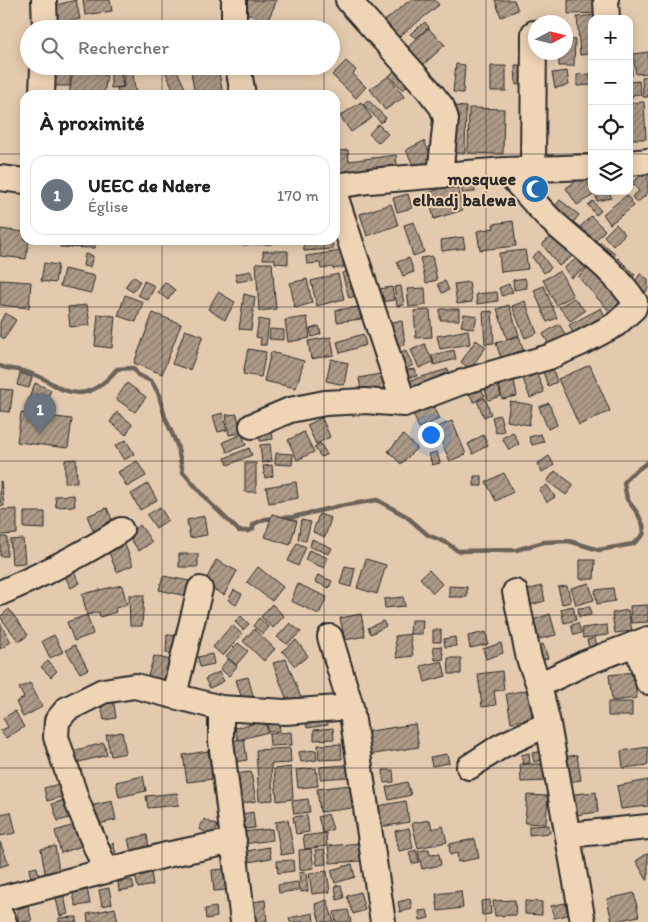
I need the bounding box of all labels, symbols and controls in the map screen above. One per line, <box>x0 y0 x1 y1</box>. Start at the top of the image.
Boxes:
north arrow <box>528 15 573 60</box>
map controls <box>588 15 633 195</box>
button: + <box>588 15 633 60</box>
search box <box>20 20 340 75</box>
icon: search <box>38 34 66 62</box>
text: Rechercher <box>78 36 169 59</box>
button: − <box>588 60 633 105</box>
button: locate <box>588 105 633 150</box>
text: À proximité <box>40 110 145 135</box>
button: layers <box>588 150 633 195</box>
place label: mosquee elhadj balewa <box>412 168 516 211</box>
text: UEEC de Ndere <box>88 174 211 197</box>
mosque icon: mosquee elhadj balewa <box>520 174 550 204</box>
text: 1 <box>53 186 61 205</box>
text: 170 m <box>277 186 319 205</box>
text: Église <box>88 197 128 216</box>
pin: 1 <box>24 393 56 434</box>
your location <box>418 422 444 448</box>

